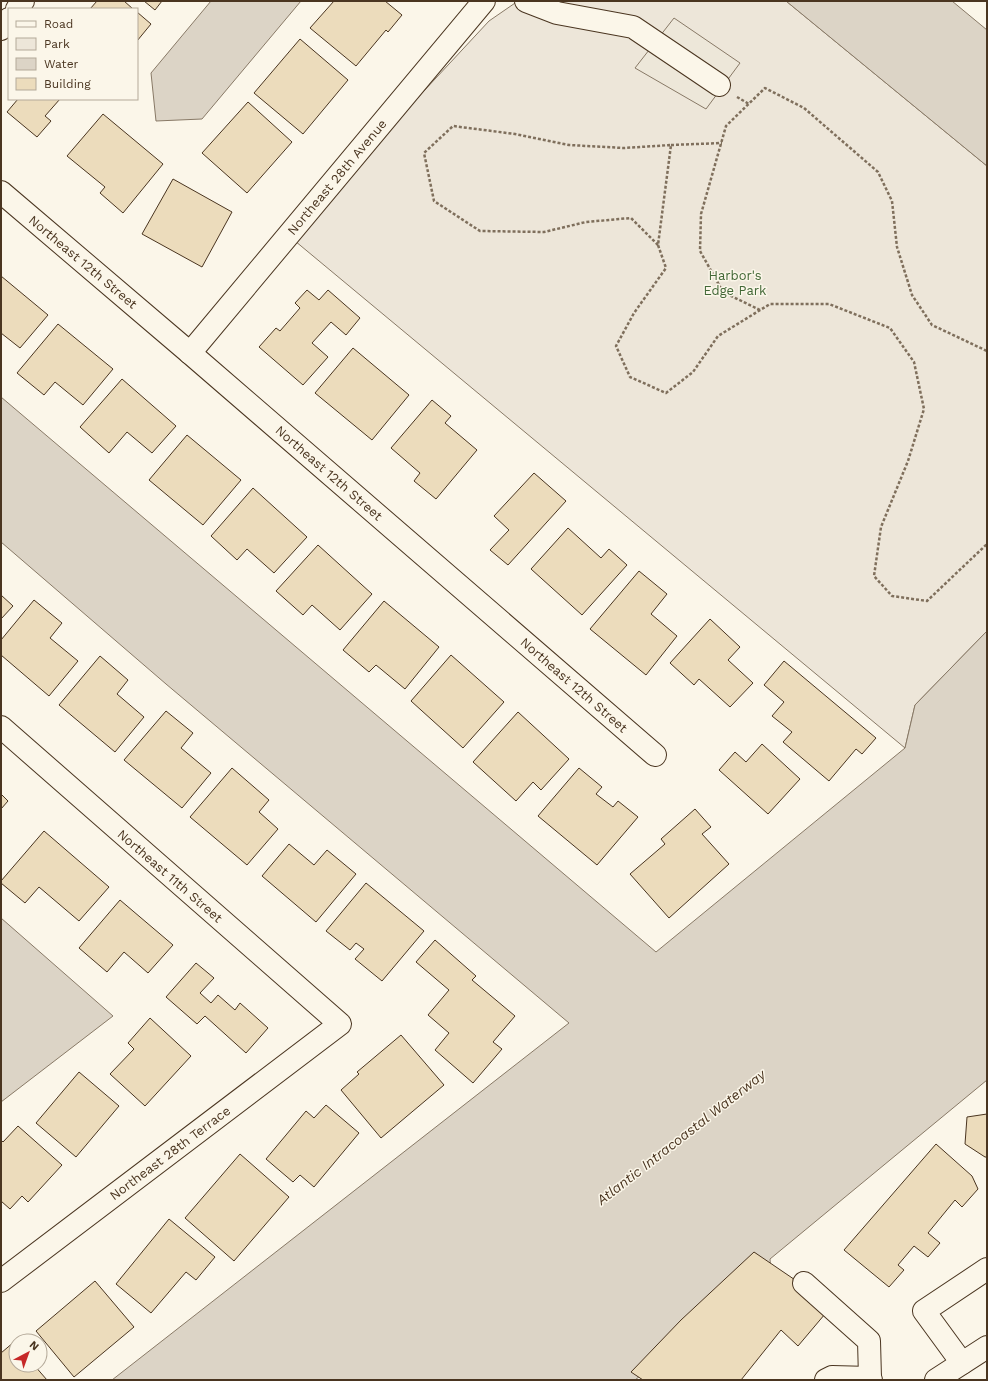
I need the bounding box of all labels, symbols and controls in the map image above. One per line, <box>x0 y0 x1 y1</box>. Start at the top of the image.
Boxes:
legend <box>8 8 138 100</box>
text: Road <box>44 17 73 31</box>
text: Park <box>44 37 70 51</box>
text: Water <box>44 57 79 71</box>
text: Building <box>44 77 91 91</box>
street label: Northeast 28th Avenue <box>284 116 390 238</box>
street label: Northeast 12th Street <box>26 212 141 312</box>
park label: Harbor's Edge Park <box>703 268 767 298</box>
street label: Northeast 12th Street <box>272 423 386 524</box>
street label: Northeast 12th Street <box>517 635 631 736</box>
street label: Northeast 11th Street <box>114 826 226 926</box>
water label: Atlantic Intracoastal Waterway <box>593 1066 769 1208</box>
street label: Northeast 28th Terrace <box>107 1103 233 1203</box>
north arrow <box>8 1333 48 1373</box>
text: N <box>27 1338 42 1353</box>

